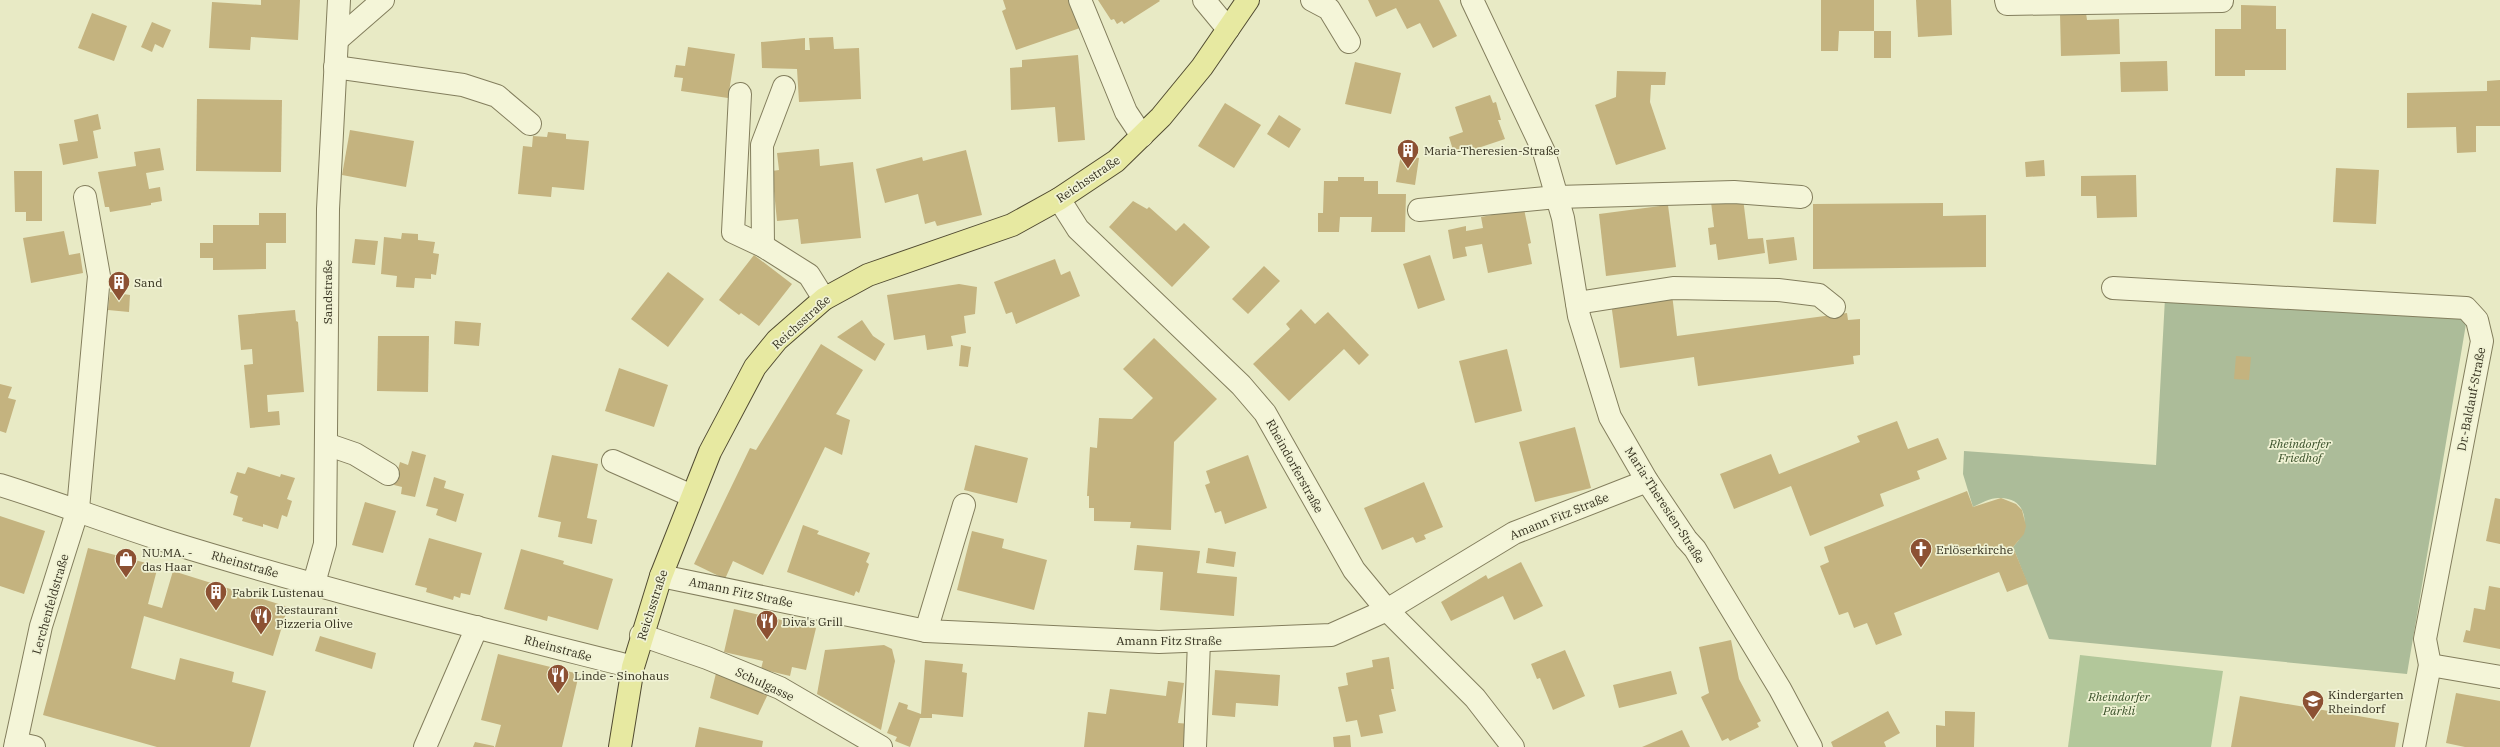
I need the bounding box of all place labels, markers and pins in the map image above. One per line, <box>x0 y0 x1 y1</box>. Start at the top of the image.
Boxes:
building icon: Maria-Theresien-Straße <box>1395 137 1421 170</box>
place label: Maria-Theresien-Straße <box>1424 143 1560 158</box>
building icon: Sand <box>106 269 132 302</box>
place label: Sand <box>134 275 163 290</box>
church icon: Erlöserkirche <box>1908 536 1934 569</box>
place label: Erlöserkirche <box>1936 542 2013 557</box>
place label: NU.MA. - das Haar <box>142 545 193 574</box>
shop icon: NU.MA. - das Haar <box>113 546 139 579</box>
building icon: Fabrik Lustenau <box>203 579 229 612</box>
place label: Fabrik Lustenau <box>232 585 325 600</box>
place label: Restaurant Pizzeria Olive <box>276 602 353 631</box>
restaurant icon: Restaurant Pizzeria Olive <box>248 603 274 636</box>
restaurant icon: Diva's Grill <box>754 608 780 641</box>
place label: Diva's Grill <box>782 614 843 629</box>
restaurant icon: Linde - Sinohaus <box>545 662 571 695</box>
place label: Linde - Sinohaus <box>574 668 669 683</box>
place label: Kindergarten Rheindorf <box>2328 687 2404 716</box>
school or university icon: Kindergarten Rheindorf <box>2300 688 2326 721</box>

